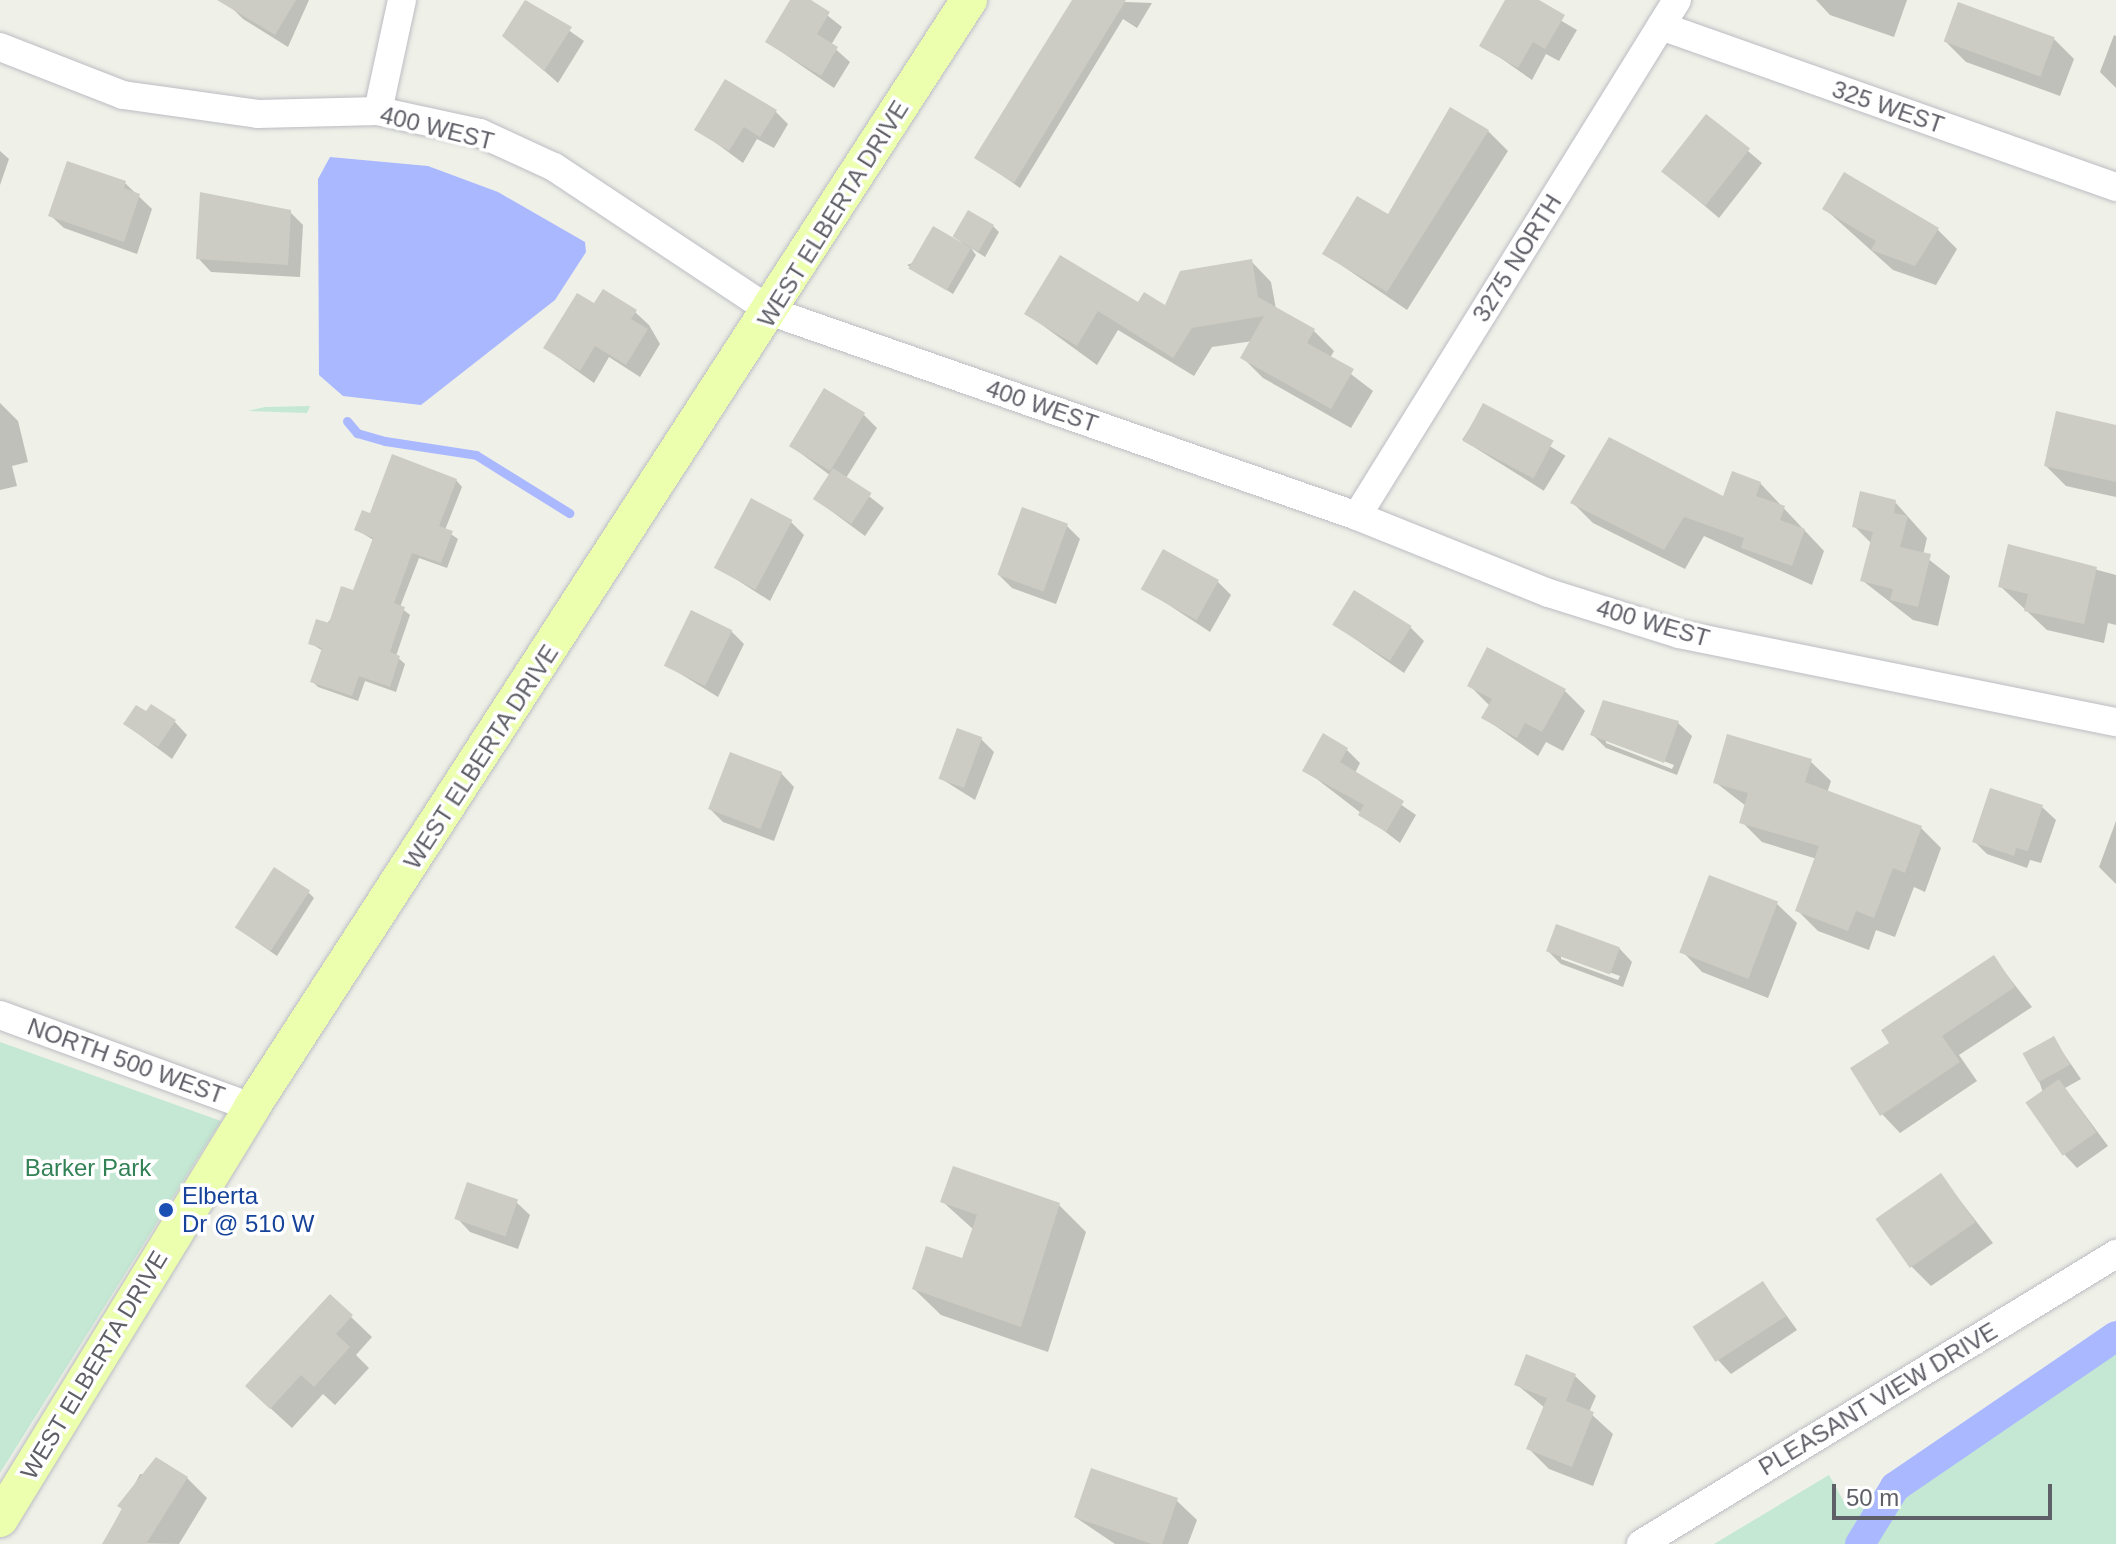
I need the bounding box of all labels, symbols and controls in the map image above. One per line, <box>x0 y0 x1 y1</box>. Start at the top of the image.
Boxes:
street label: 325 WEST <box>1828 74 1948 140</box>
street label: WEST ELBERTA DRIVE <box>751 95 915 333</box>
street label: 400 WEST <box>377 100 497 156</box>
street label: 3275 NORTH <box>1466 189 1568 327</box>
street label: 400 WEST <box>982 373 1102 439</box>
street label: 400 WEST <box>1593 593 1713 653</box>
street label: WEST ELBERTA DRIVE <box>397 639 565 875</box>
street label: NORTH 500 WEST <box>24 1012 228 1110</box>
park label: Barker Park <box>25 1154 151 1182</box>
place label: Elberta Dr @ 510 W <box>182 1182 314 1238</box>
marker: Elberta Dr @ 510 W <box>157 1201 175 1219</box>
street label: WEST ELBERTA DRIVE <box>14 1245 174 1485</box>
street label: PLEASANT VIEW DRIVE <box>1753 1316 2003 1482</box>
scale bar <box>1836 1468 2056 1518</box>
text: 50 m <box>1846 1484 1899 1511</box>

